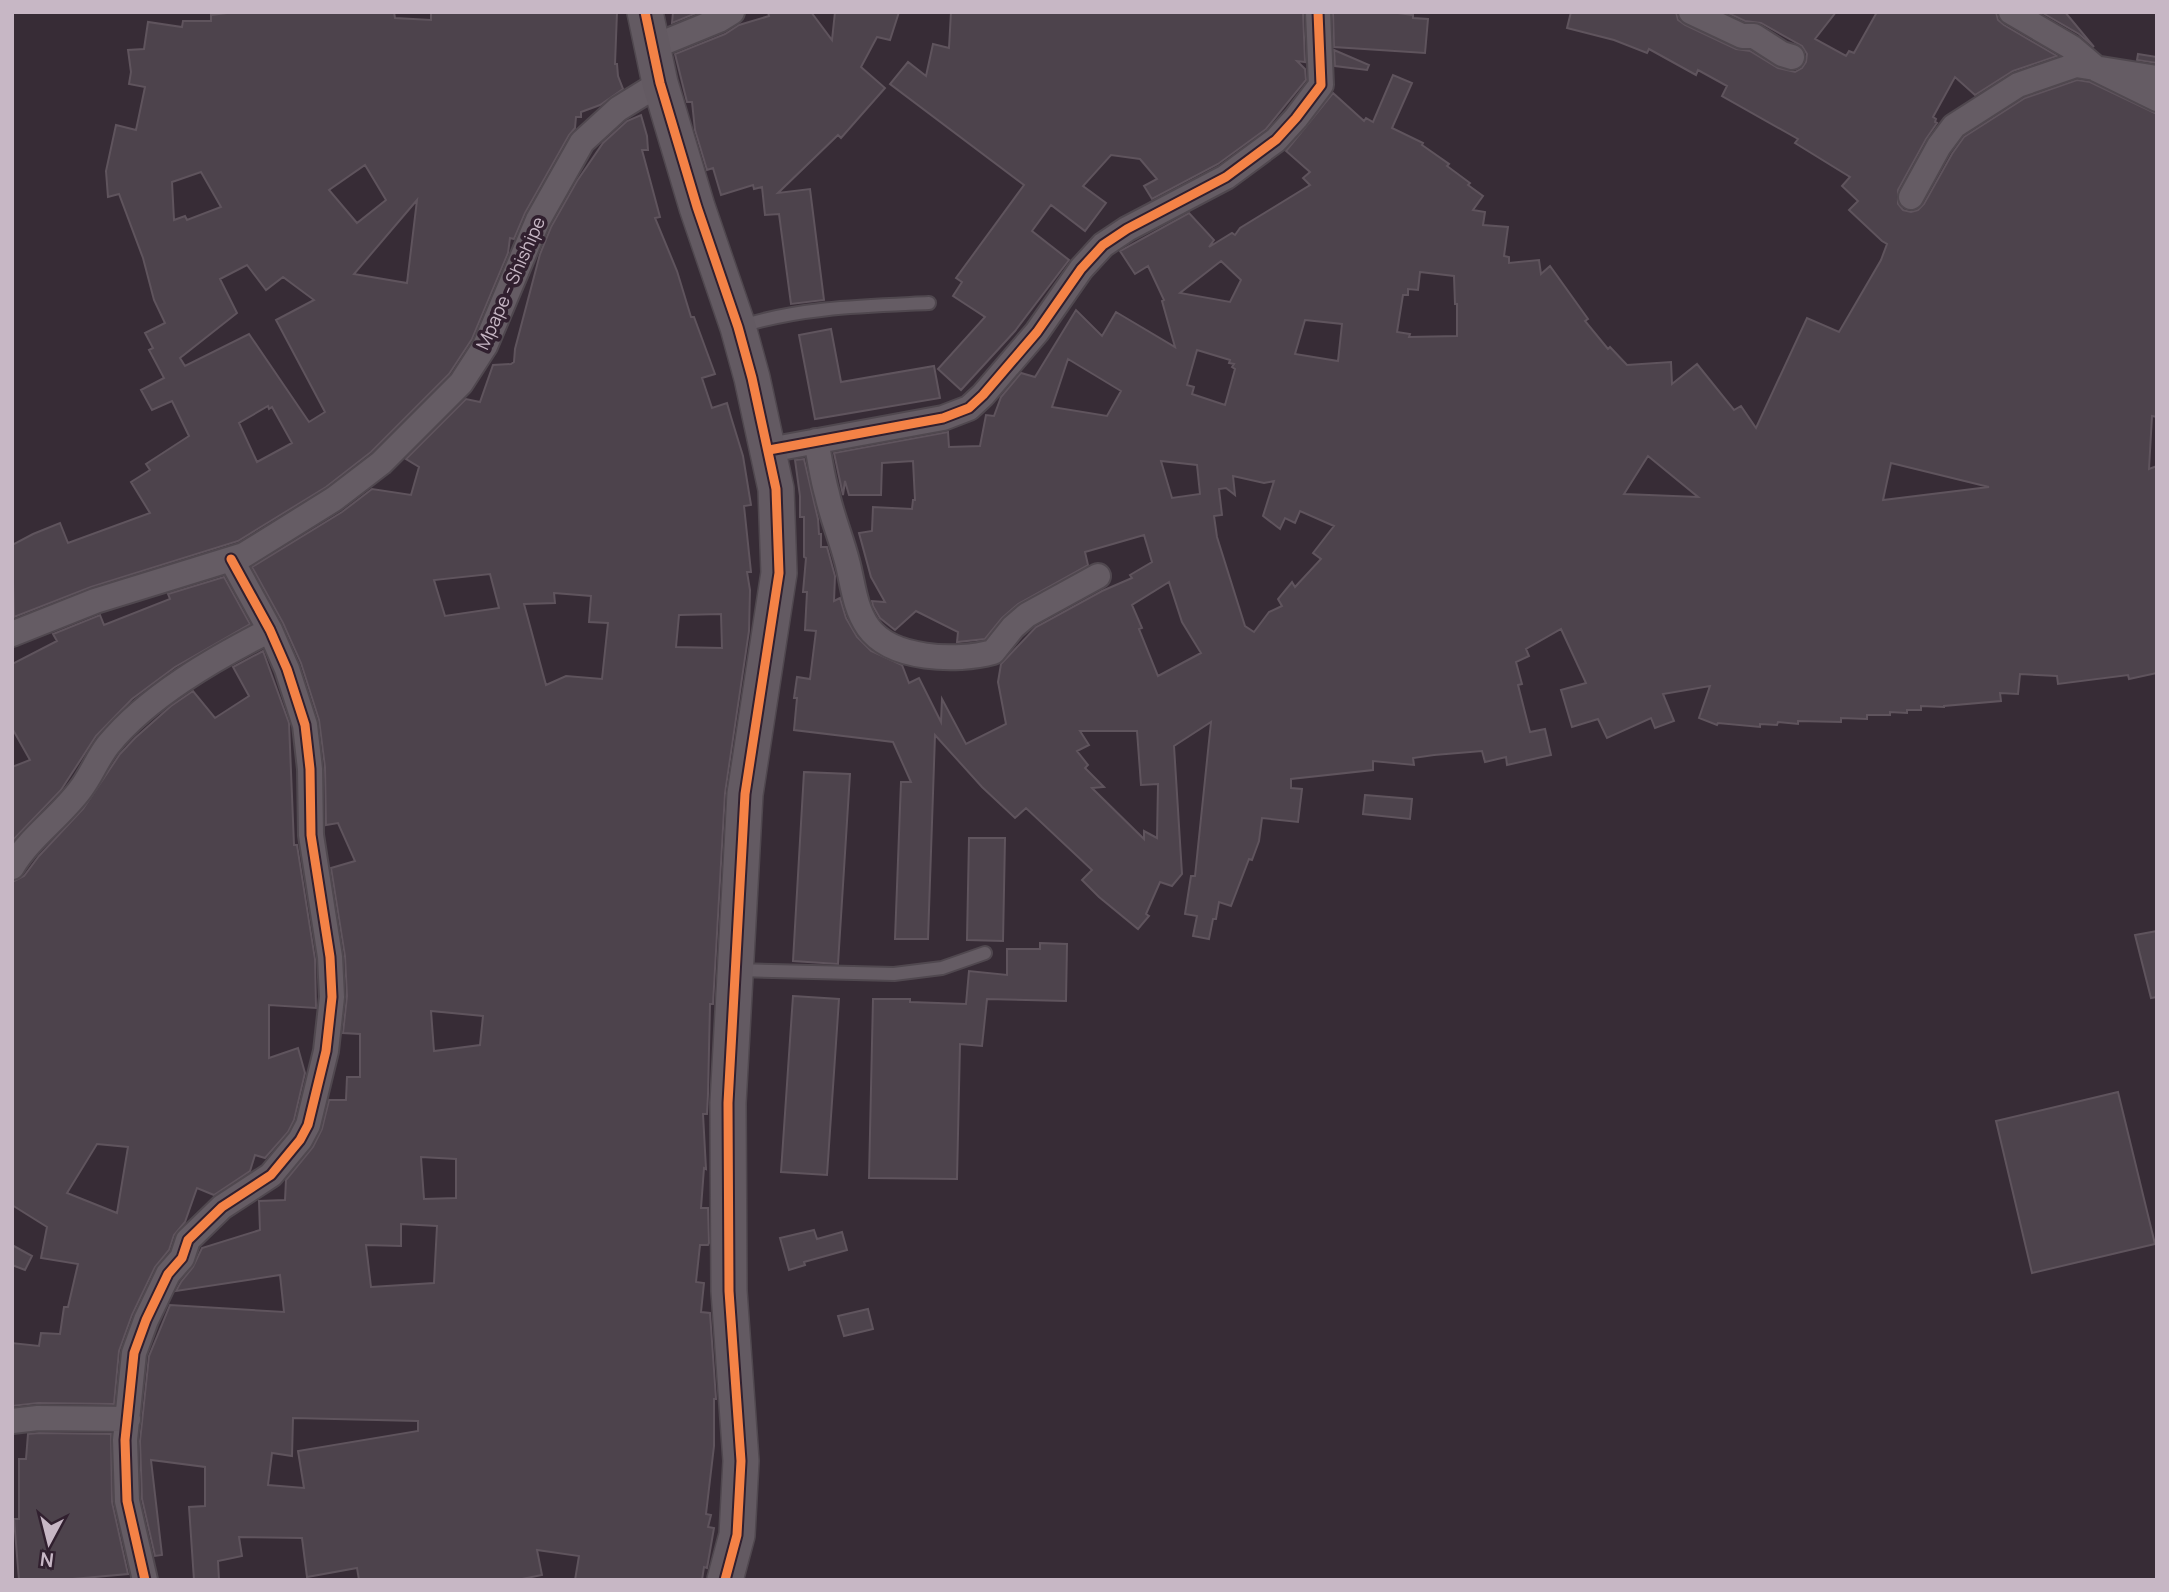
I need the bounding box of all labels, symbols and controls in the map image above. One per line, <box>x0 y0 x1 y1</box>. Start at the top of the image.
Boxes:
street label: Mpape - Shishipe <box>470 213 550 353</box>
north arrow <box>14 1508 84 1578</box>
text: N <box>39 1546 55 1574</box>

